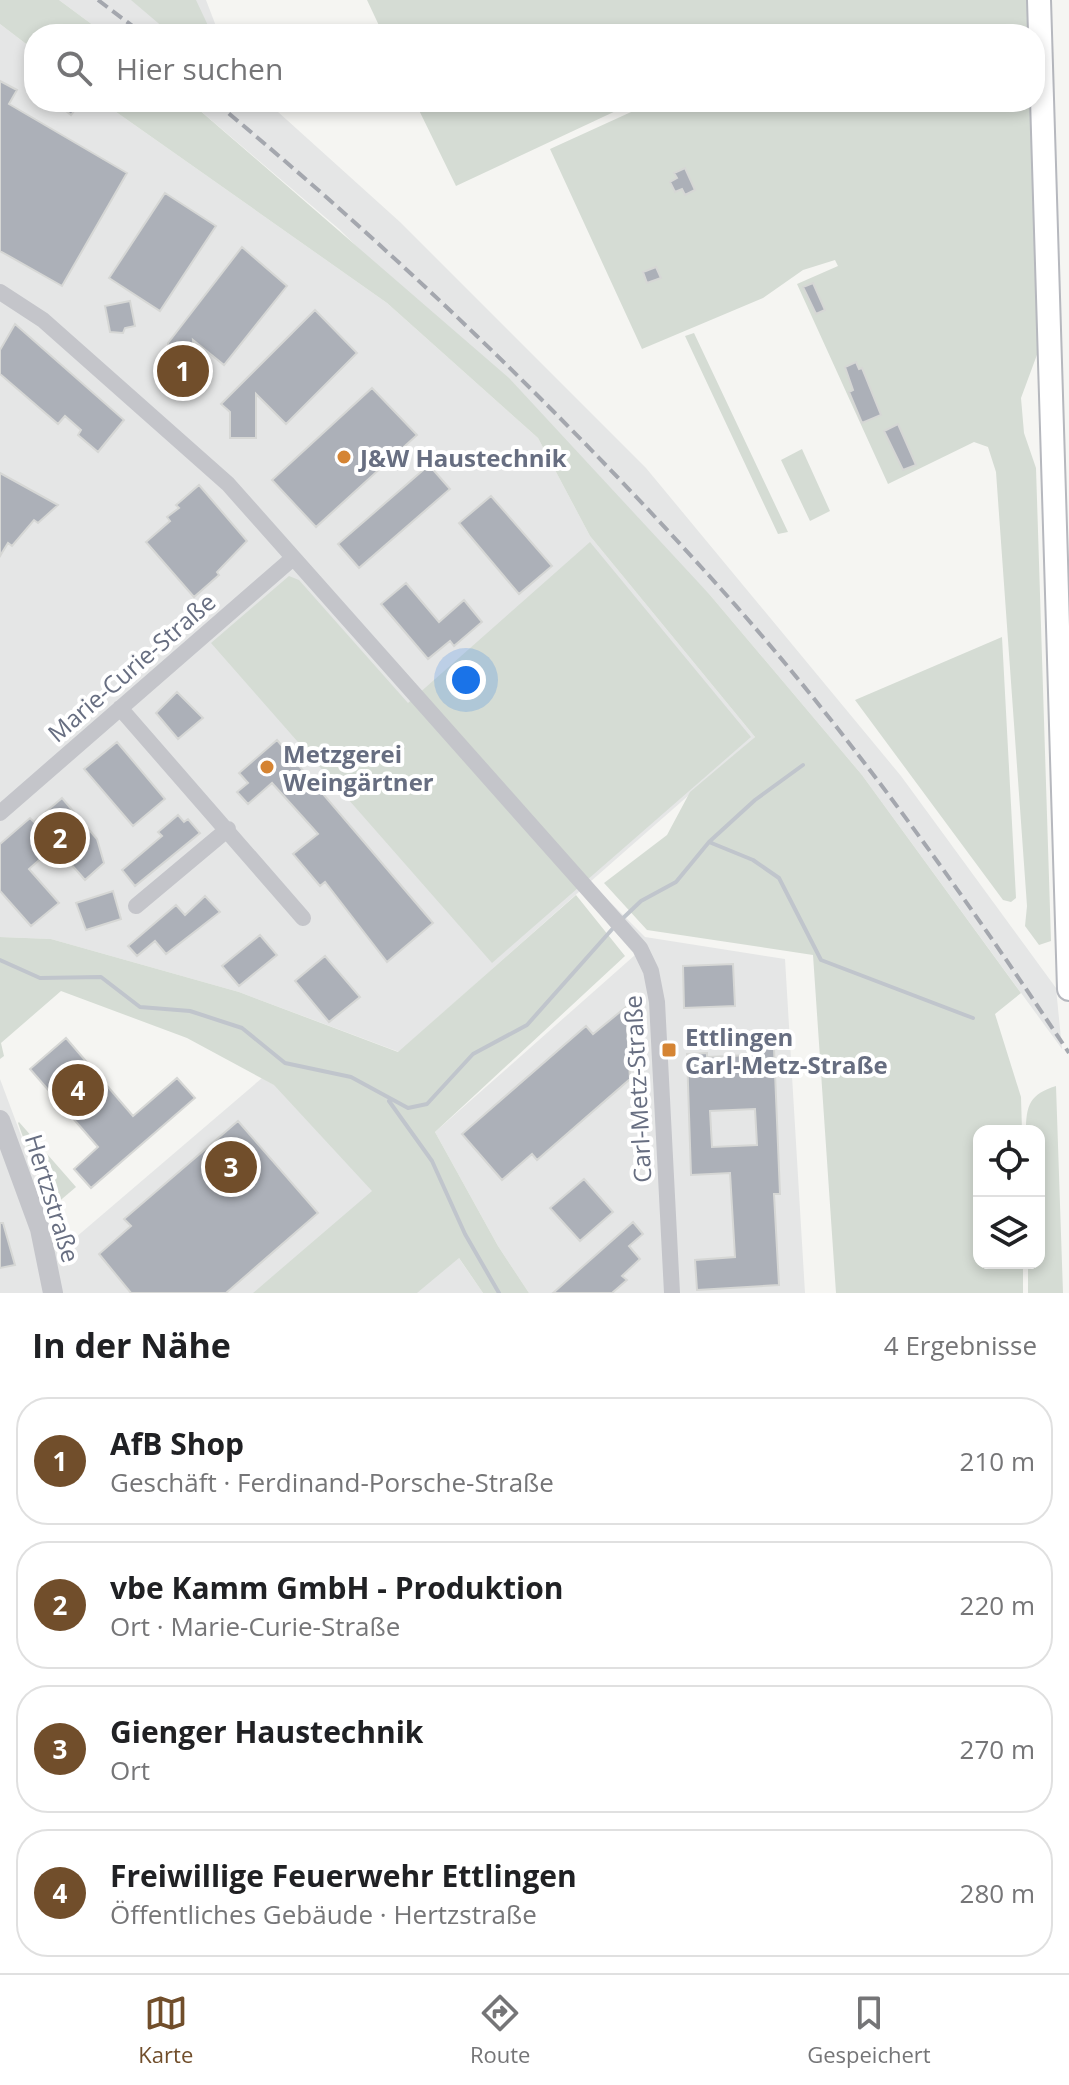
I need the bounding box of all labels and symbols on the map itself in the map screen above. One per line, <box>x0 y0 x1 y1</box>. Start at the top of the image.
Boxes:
pin: 1 <box>157 341 209 401</box>
place label: J&W Haustechnik <box>358 441 567 474</box>
marker: J&W Haustechnik <box>335 448 353 466</box>
street label: Marie-Curie-Straße <box>40 585 222 749</box>
your location <box>446 660 486 700</box>
place label: Metzgerei Weingärtner <box>283 737 434 798</box>
marker: Metzgerei Weingärtner <box>258 758 276 776</box>
pin: 2 <box>34 808 86 868</box>
street label: Carl-Metz-Straße <box>616 994 658 1184</box>
place label: Ettlingen Carl-Metz-Straße <box>685 1020 888 1081</box>
marker: Ettlingen Carl-Metz-Straße <box>660 1041 678 1059</box>
pin: 4 <box>52 1060 104 1120</box>
street label: Hertzstraße <box>18 1130 88 1266</box>
pin: 3 <box>205 1137 257 1197</box>

